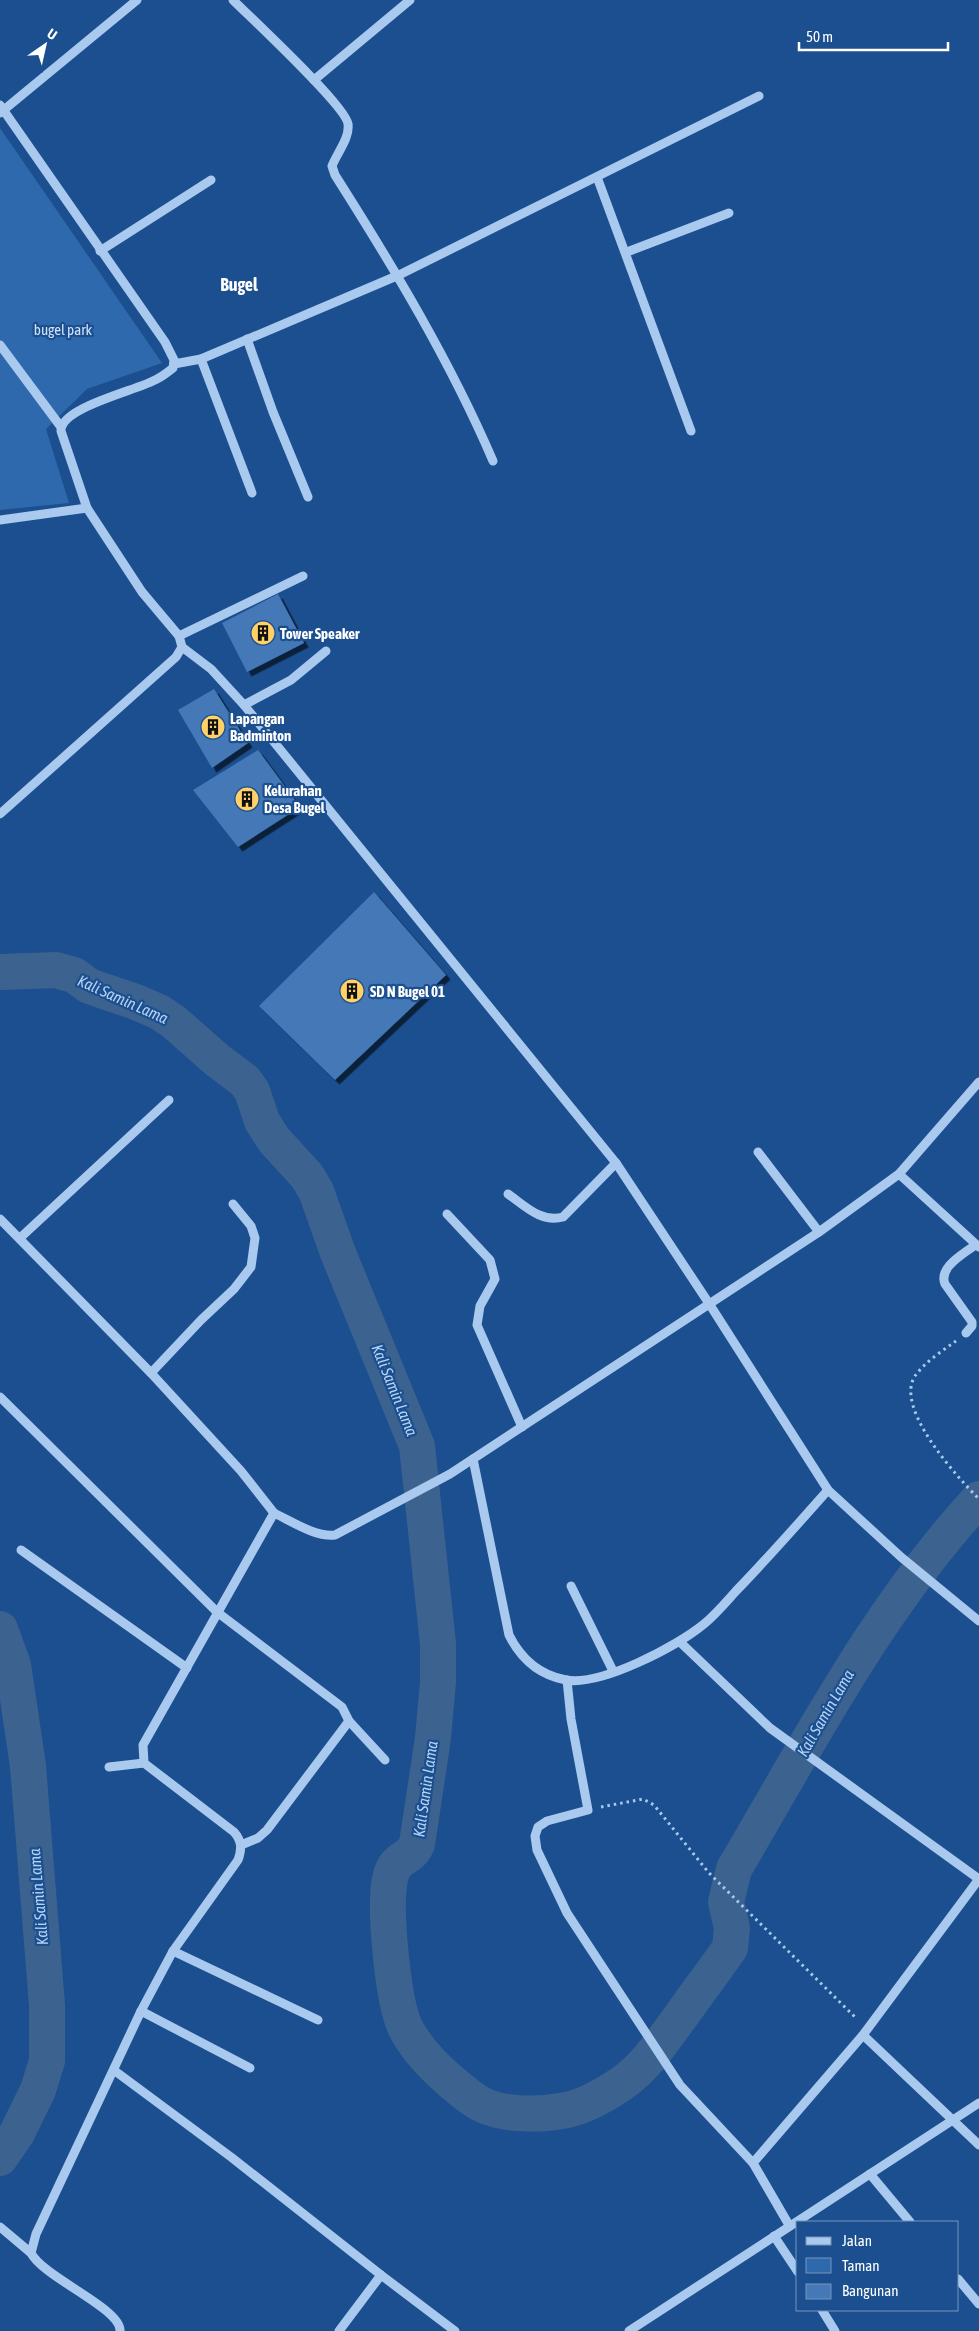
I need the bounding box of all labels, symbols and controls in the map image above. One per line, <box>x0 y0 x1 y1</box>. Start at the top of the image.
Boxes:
north arrow <box>20 20 70 70</box>
scale bar <box>799 20 948 52</box>
text: U <box>44 25 60 43</box>
text: 50 m <box>806 28 833 45</box>
district label: Bugel <box>220 274 258 295</box>
park label: bugel park <box>34 321 93 338</box>
building icon: Tower Speaker <box>250 620 276 646</box>
place label: Tower Speaker <box>280 625 360 642</box>
place label: Lapangan Badminton <box>230 710 291 744</box>
building icon: Lapangan Badminton <box>200 714 226 740</box>
place label: Kelurahan Desa Bugel <box>264 782 326 816</box>
building icon: Kelurahan Desa Bugel <box>234 786 260 812</box>
water label: Kali Samin Lama <box>75 971 171 1027</box>
building icon: SD N Bugel 01 <box>339 978 365 1004</box>
place label: SD N Bugel 01 <box>370 983 445 1000</box>
water label: Kali Samin Lama <box>368 1342 422 1439</box>
water label: Kali Samin Lama <box>793 1666 857 1759</box>
water label: Kali Samin Lama <box>409 1739 441 1838</box>
water label: Kali Samin Lama <box>25 1847 51 1946</box>
legend <box>796 2221 959 2311</box>
text: Jalan <box>842 2232 872 2249</box>
text: Taman <box>842 2257 880 2274</box>
text: Bangunan <box>842 2282 899 2299</box>

